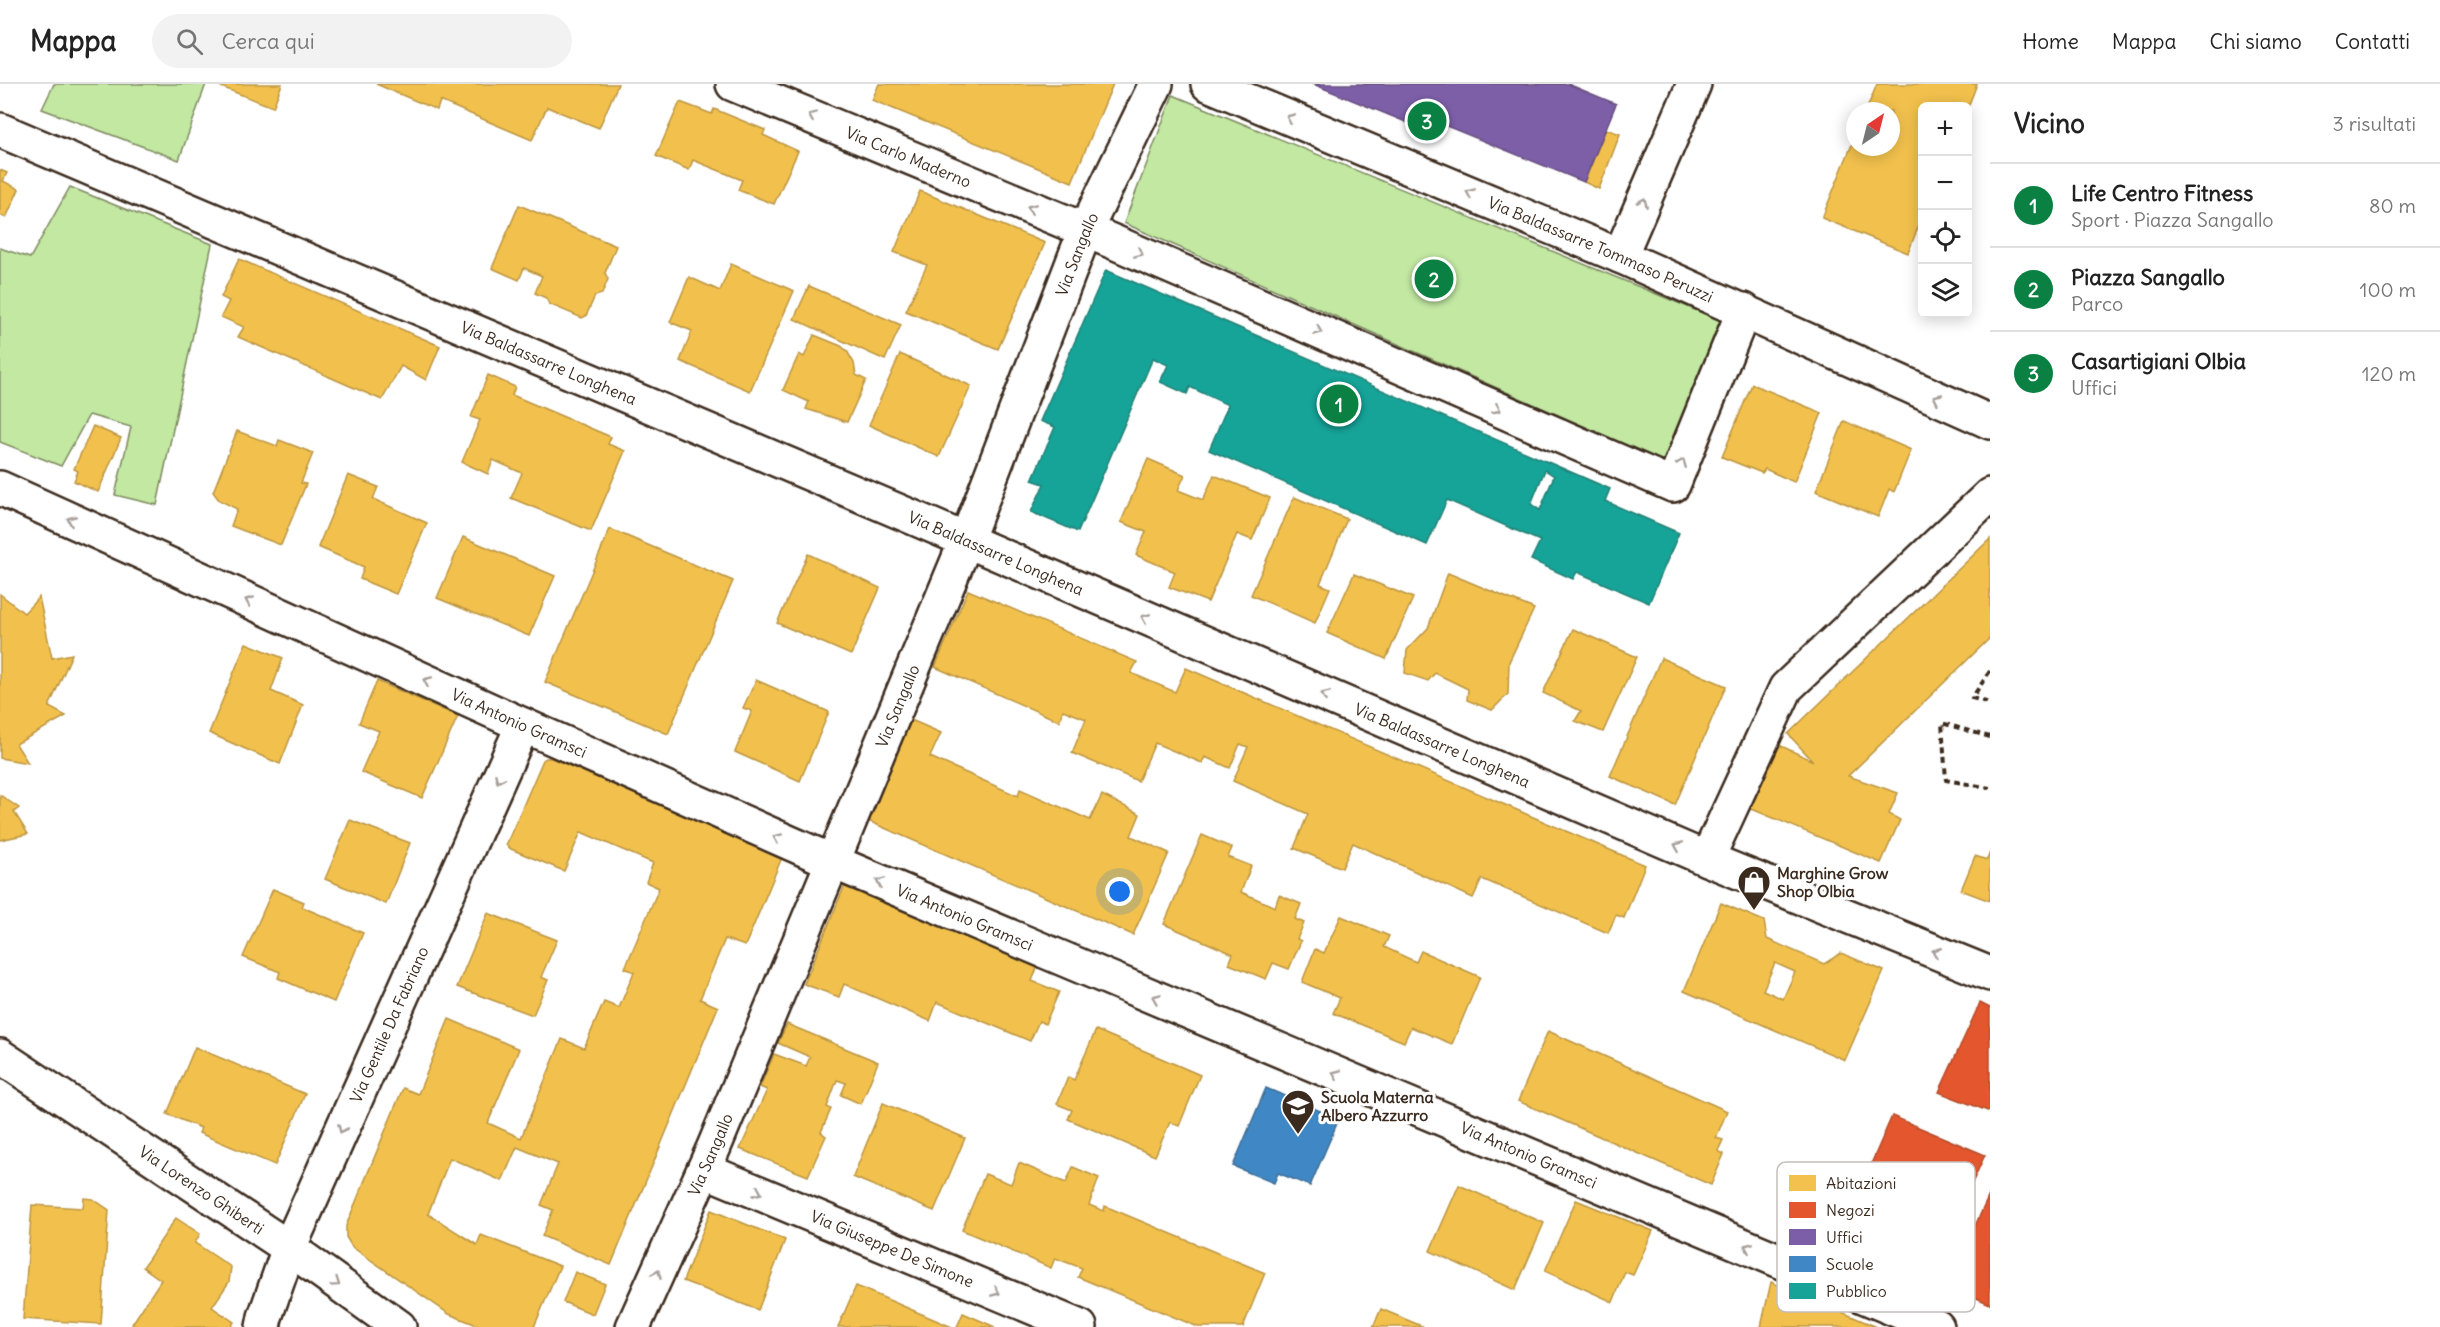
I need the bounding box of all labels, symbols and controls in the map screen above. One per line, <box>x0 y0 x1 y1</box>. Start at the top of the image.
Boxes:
search box <box>152 14 572 68</box>
text: Mappa <box>30 23 116 59</box>
icon: search <box>173 25 206 58</box>
text: Cerca qui <box>221 27 315 55</box>
text: Home <box>2022 28 2079 55</box>
text: Mappa <box>2112 28 2177 55</box>
text: Chi siamo <box>2210 28 2302 55</box>
text: Contatti <box>2335 28 2410 55</box>
pin: 3 <box>1408 99 1446 144</box>
north arrow <box>1846 102 1900 156</box>
map controls <box>1918 102 1972 318</box>
button: + <box>1918 102 1972 156</box>
text: Vicino <box>2014 107 2085 140</box>
one-way arrow <box>808 111 819 123</box>
text: 3 risultati <box>2333 111 2416 136</box>
one-way arrow <box>1285 113 1296 125</box>
street label: Via Carlo Maderno <box>843 122 974 192</box>
button: − <box>1918 156 1972 210</box>
text: Life Centro Fitness <box>2071 179 2253 207</box>
one-way arrow <box>1465 188 1476 200</box>
street label: Via Baldassarre Tommaso Peruzzi <box>1485 192 1716 307</box>
text: 1 <box>2030 193 2037 218</box>
text: 80 m <box>2369 193 2416 218</box>
one-way arrow <box>1636 198 1648 209</box>
one-way arrow <box>1026 203 1037 215</box>
text: Sport · Piazza Sangallo <box>2071 207 2274 232</box>
street label: Via Sangallo <box>1051 209 1102 299</box>
button: locate <box>1918 210 1972 264</box>
one-way arrow <box>1133 246 1144 258</box>
pin: 2 <box>1414 256 1454 302</box>
text: Piazza Sangallo <box>2071 263 2225 291</box>
button: layers <box>1918 264 1972 318</box>
text: 2 <box>2028 277 2039 302</box>
text: 100 m <box>2359 277 2416 302</box>
text: Parco <box>2071 291 2123 316</box>
street label: Via Baldassarre Longhena <box>458 317 640 409</box>
one-way arrow <box>1311 324 1322 336</box>
text: Casartigiani Olbia <box>2071 347 2246 375</box>
text: 3 <box>2028 361 2039 386</box>
text: 120 m <box>2362 361 2416 386</box>
text: Uffici <box>2071 375 2117 400</box>
pin: 1 <box>1320 382 1358 426</box>
one-way arrow <box>1932 394 1943 406</box>
one-way arrow <box>1490 401 1501 413</box>
one-way arrow <box>1675 458 1687 469</box>
street label: Via Baldassarre Longhena <box>905 507 1087 600</box>
one-way arrow <box>67 516 78 528</box>
one-way arrow <box>244 596 255 608</box>
one-way arrow <box>1141 613 1152 625</box>
street label: Via Sangallo <box>871 661 924 751</box>
one-way arrow <box>422 677 433 689</box>
street label: Via Antonio Gramsci <box>448 684 590 762</box>
one-way arrow <box>1320 690 1331 702</box>
street label: Via Baldassarre Longhena <box>1352 699 1533 792</box>
one-way arrow <box>494 772 506 783</box>
one-way arrow <box>773 833 784 845</box>
one-way arrow <box>1673 841 1684 853</box>
place label: Marghine Grow Shop Olbia <box>1777 863 1889 902</box>
shop icon: Marghine Grow Shop Olbia <box>1736 864 1772 911</box>
one-way arrow <box>875 877 886 889</box>
your location <box>1105 877 1134 906</box>
street label: Via Antonio Gramsci <box>893 880 1036 955</box>
street label: Via Gentile Da Fabriano <box>345 943 433 1106</box>
one-way arrow <box>1931 947 1942 959</box>
one-way arrow <box>1151 993 1162 1005</box>
one-way arrow <box>1331 1069 1342 1081</box>
place label: Scuola Materna Albero Azzurro <box>1321 1087 1434 1125</box>
school or university icon: Scuola Materna Albero Azzurro <box>1280 1088 1316 1135</box>
street label: Via Sangallo <box>683 1110 737 1199</box>
street label: Via Antonio Gramsci <box>1457 1117 1600 1193</box>
one-way arrow <box>338 1123 350 1134</box>
street label: Via Lorenzo Ghiberti <box>135 1141 268 1239</box>
legend <box>1777 1162 1975 1312</box>
text: Abitazioni <box>1826 1173 1896 1193</box>
one-way arrow <box>751 1185 762 1197</box>
text: Negozi <box>1826 1200 1875 1220</box>
street label: Via Giuseppe De Simone <box>808 1206 977 1292</box>
text: Uffici <box>1826 1227 1863 1247</box>
one-way arrow <box>1743 1242 1754 1254</box>
text: Scuole <box>1826 1254 1874 1274</box>
one-way arrow <box>649 1269 661 1280</box>
one-way arrow <box>330 1276 341 1287</box>
text: Pubblico <box>1826 1281 1887 1301</box>
one-way arrow <box>989 1285 1000 1297</box>

